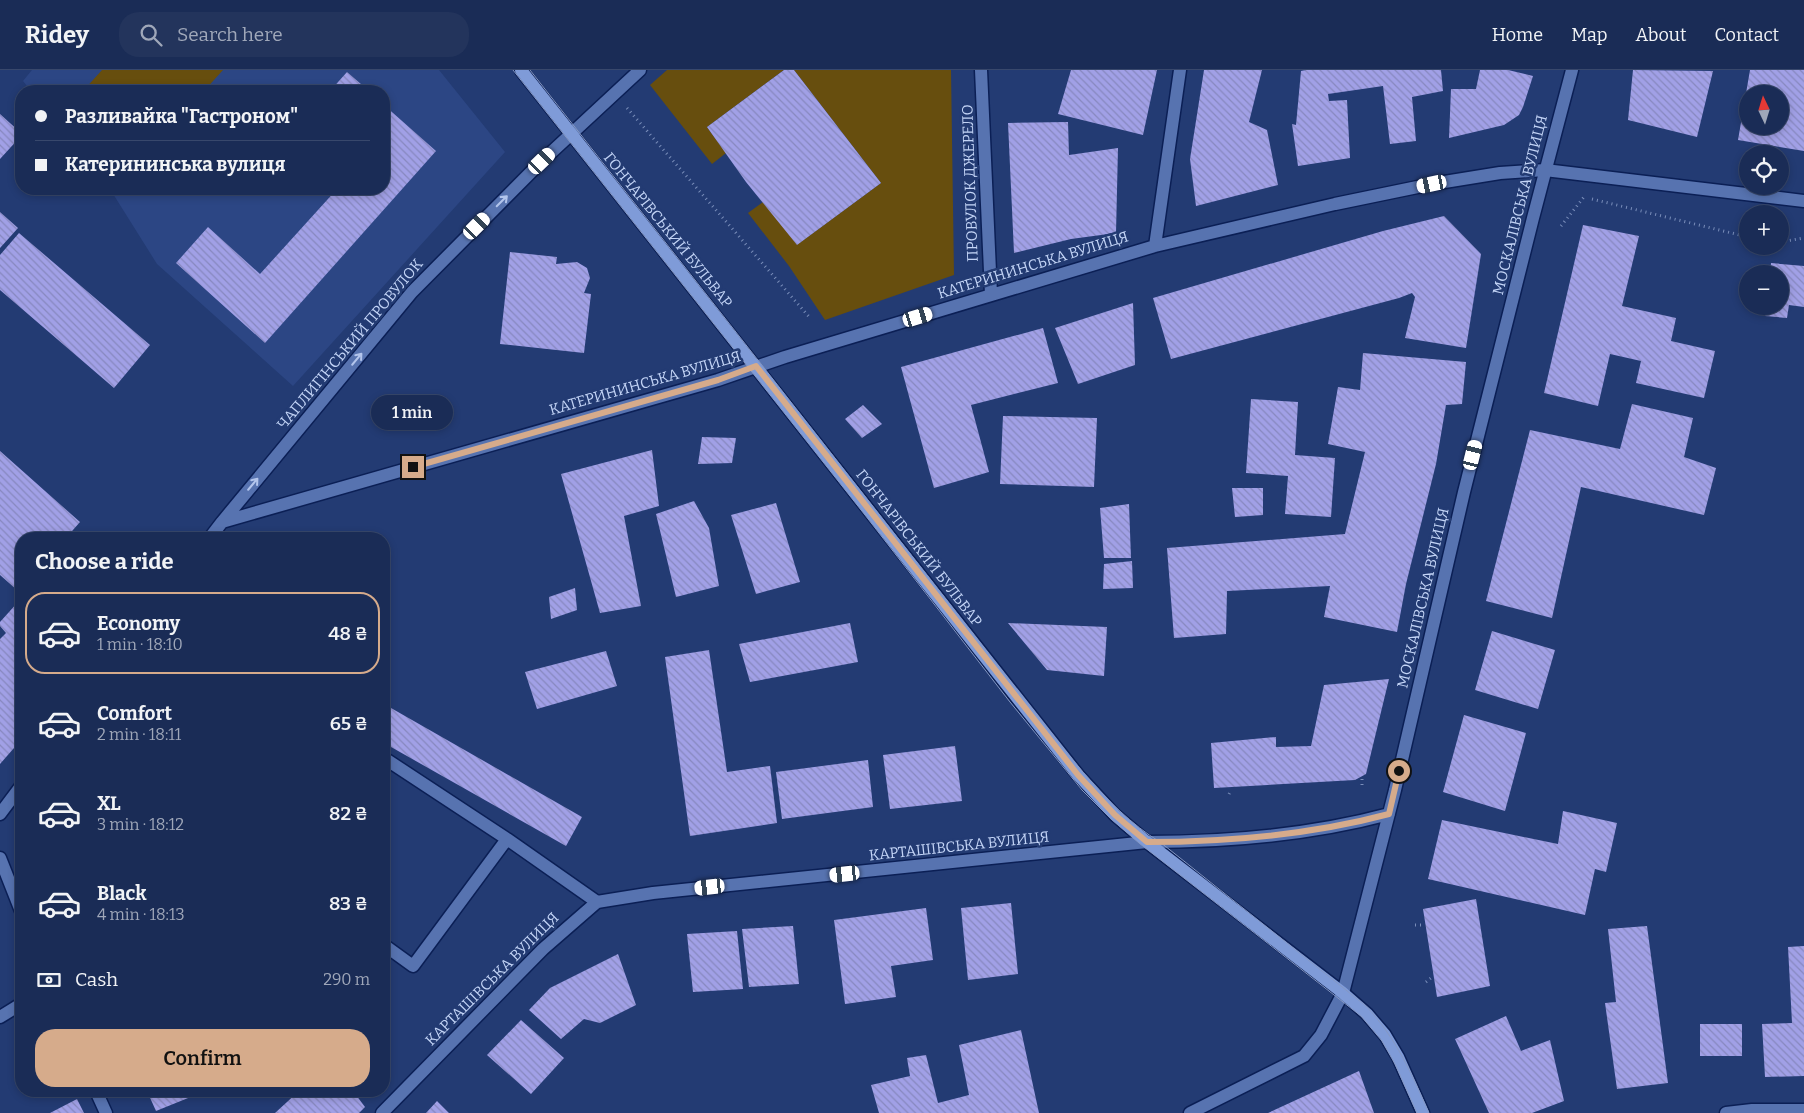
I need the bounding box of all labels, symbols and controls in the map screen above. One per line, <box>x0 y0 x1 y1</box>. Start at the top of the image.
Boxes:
search box <box>119 12 469 57</box>
text: Ridey <box>25 21 89 49</box>
icon: search <box>137 21 165 49</box>
text: Search here <box>177 23 283 46</box>
text: Home <box>1492 24 1543 46</box>
text: Map <box>1571 24 1607 46</box>
text: About <box>1635 24 1686 46</box>
text: Contact <box>1714 24 1779 46</box>
north arrow <box>1739 85 1789 135</box>
map controls <box>1739 85 1789 315</box>
street label: ПРОВУЛОК ДЖЕРЕЛО <box>958 104 982 262</box>
text: Разливайка "Гастроном" <box>65 105 298 128</box>
street label: МОСКАЛІВСЬКА ВУЛИЦЯ <box>1489 113 1551 297</box>
car <box>525 145 558 177</box>
button: locate <box>1739 145 1789 195</box>
street label: ГОНЧАРІВСЬКИЙ БУЛЬВАР <box>600 149 736 311</box>
text: Катерининська вулиця <box>65 153 286 176</box>
car <box>1415 174 1448 194</box>
one-way arrow <box>496 195 509 207</box>
button: + <box>1739 205 1789 255</box>
car <box>461 210 492 242</box>
street label: КАТЕРИНИНСЬКА ВУЛИЦЯ <box>935 227 1131 303</box>
street label: ЧАПЛИГІНСЬКИЙ ПРОВУЛОК <box>273 255 427 433</box>
button: − <box>1739 265 1789 315</box>
car <box>901 305 934 329</box>
street label: КАТЕРИНИНСЬКА ВУЛИЦЯ <box>547 347 743 419</box>
one-way arrow <box>351 352 362 365</box>
callout: 1 min <box>372 394 454 430</box>
text: 1 min <box>392 403 432 422</box>
car <box>1462 439 1483 471</box>
route end <box>402 456 424 478</box>
street label: ГОНЧАРІВСЬКИЙ БУЛЬВАР <box>852 466 986 630</box>
one-way arrow <box>248 478 259 491</box>
street label: МОСКАЛІВСЬКА ВУЛИЦЯ <box>1393 506 1453 690</box>
text: Choose a ride <box>35 548 174 575</box>
icon: car <box>37 611 82 656</box>
text: Economy <box>97 612 180 635</box>
text: 48 ₴ <box>328 622 368 645</box>
text: 1 min · 18:10 <box>97 635 183 654</box>
icon: car <box>37 701 82 746</box>
text: Comfort <box>97 702 172 725</box>
text: 65 ₴ <box>330 712 368 735</box>
text: 2 min · 18:11 <box>97 725 181 744</box>
route start <box>1388 760 1410 782</box>
icon: car <box>37 791 82 836</box>
text: XL <box>97 792 121 815</box>
text: 82 ₴ <box>329 802 368 825</box>
text: 3 min · 18:12 <box>97 815 184 834</box>
street label: КАРТАШІВСЬКА ВУЛИЦЯ <box>868 828 1050 864</box>
car <box>829 865 860 883</box>
car <box>694 878 725 896</box>
icon: car <box>37 881 82 926</box>
text: Black <box>97 882 147 905</box>
text: 83 ₴ <box>329 892 368 915</box>
text: 4 min · 18:13 <box>97 905 185 924</box>
street label: КАРТАШІВСЬКА ВУЛИЦЯ <box>422 908 563 1049</box>
icon: cash <box>35 966 63 994</box>
text: Cash <box>75 968 118 991</box>
text: 290 m <box>323 970 370 989</box>
button: Confirm <box>35 1029 370 1087</box>

